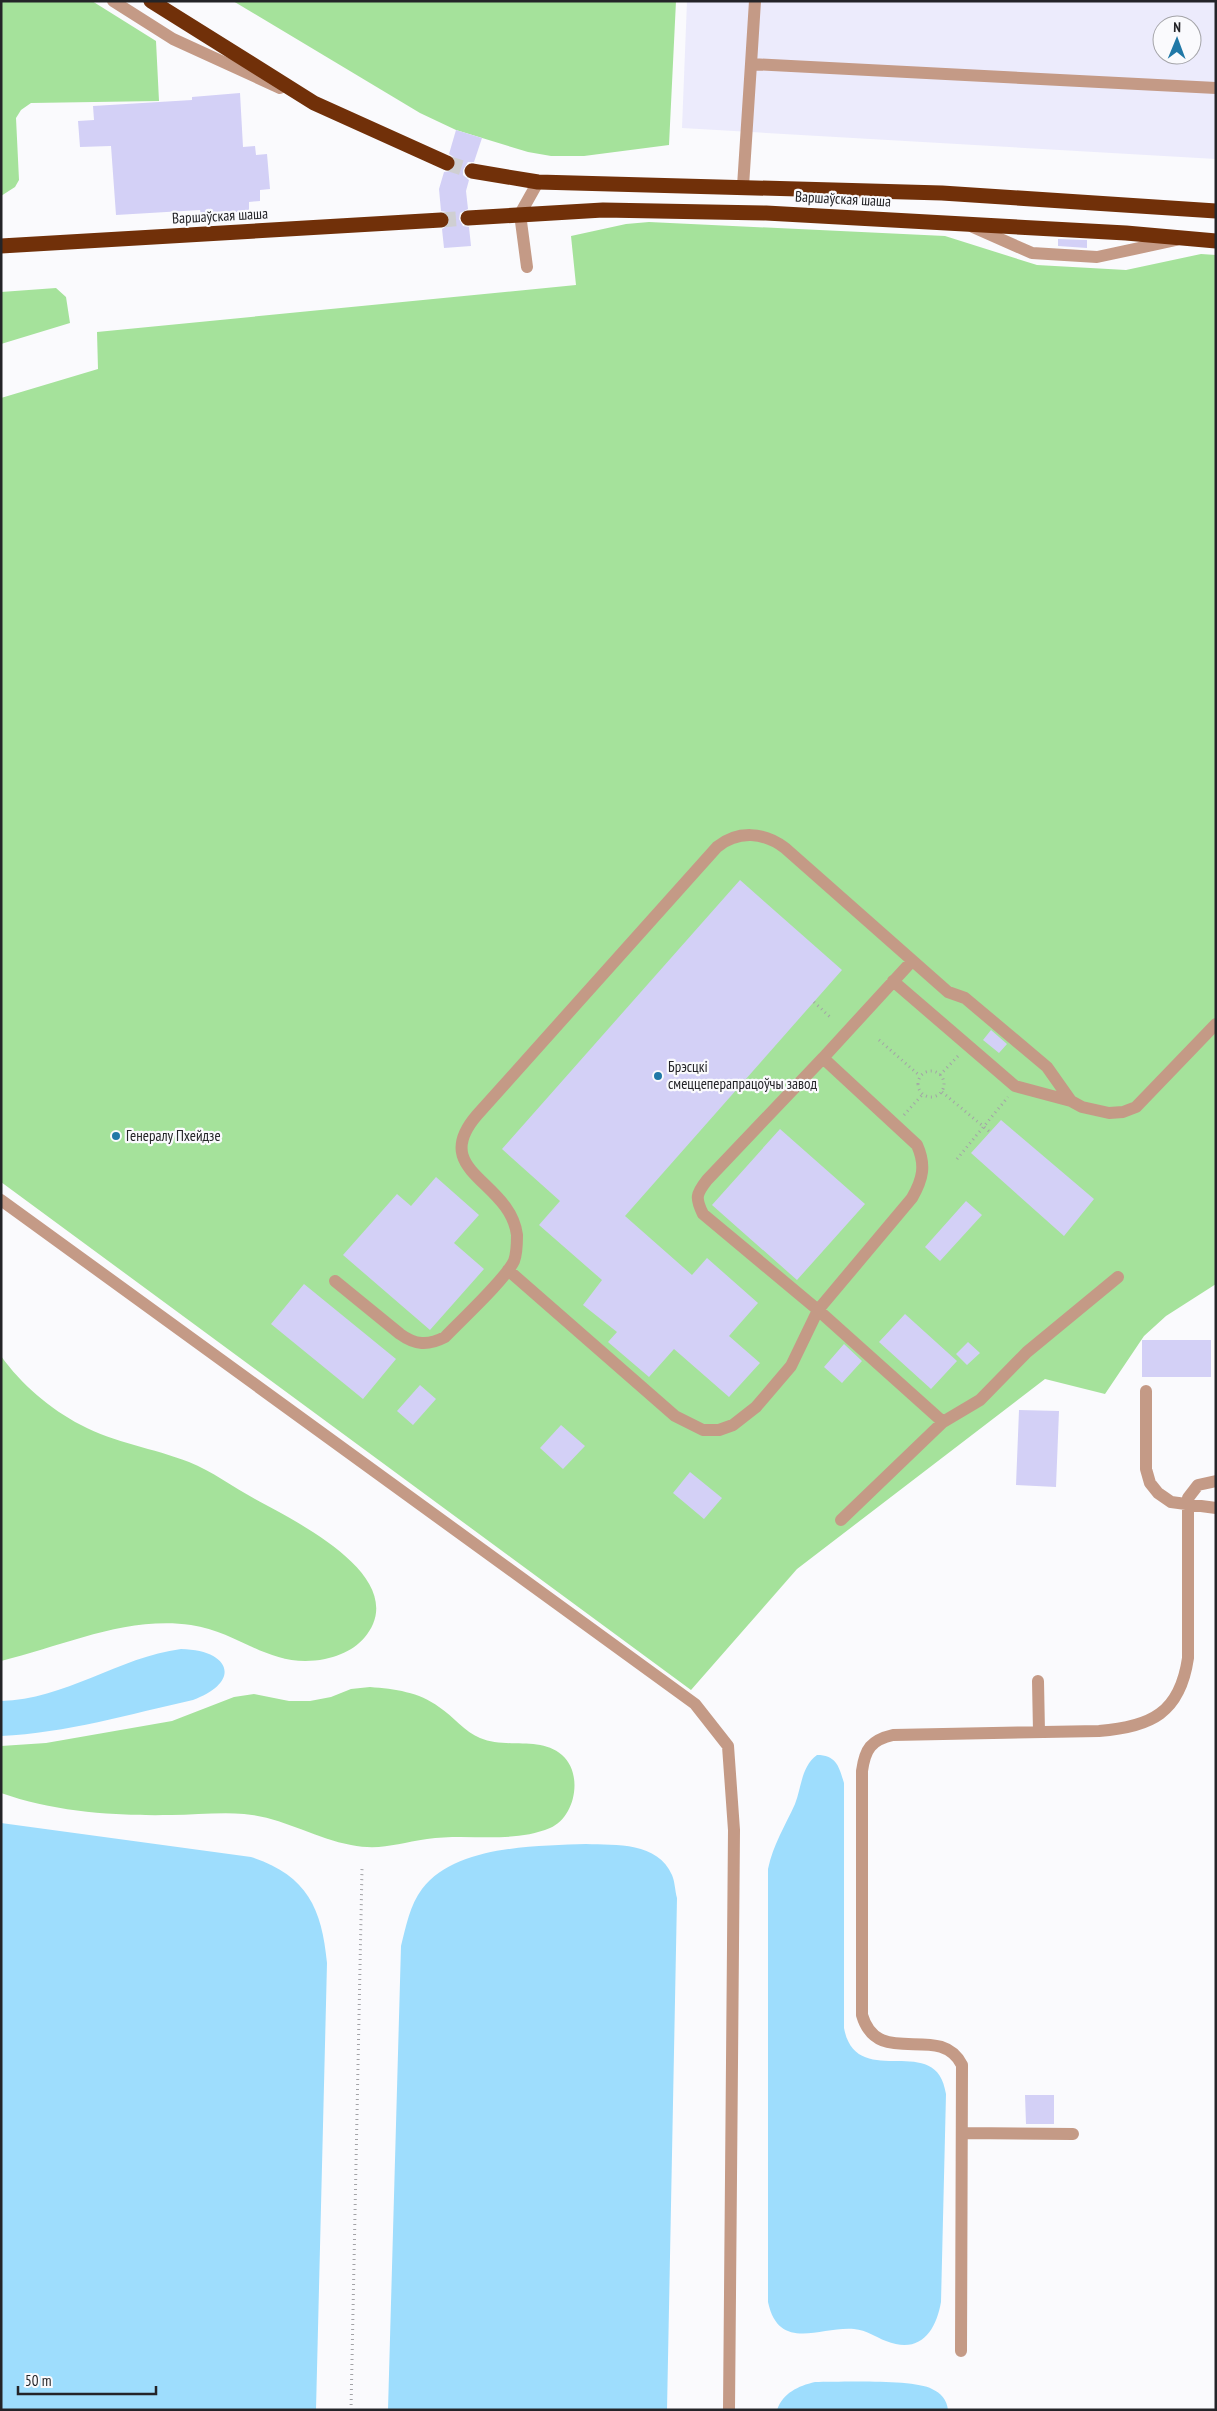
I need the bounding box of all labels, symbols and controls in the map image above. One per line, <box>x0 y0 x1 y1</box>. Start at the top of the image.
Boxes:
north arrow <box>1152 15 1202 65</box>
text: N <box>1173 18 1181 36</box>
street label: Варшаўская шаша <box>795 187 891 211</box>
street label: Варшаўская шаша <box>172 204 268 228</box>
place label: Брэсцкі смеццеперапрацоўчы завод <box>668 1057 818 1093</box>
marker: Брэсцкі смеццеперапрацоўчы завод <box>652 1070 664 1082</box>
place label: Генералу Пхейдзе <box>126 1126 221 1145</box>
marker: Генералу Пхейдзе <box>110 1130 122 1142</box>
scale bar <box>18 2364 155 2396</box>
text: 50 m <box>25 2371 51 2390</box>

